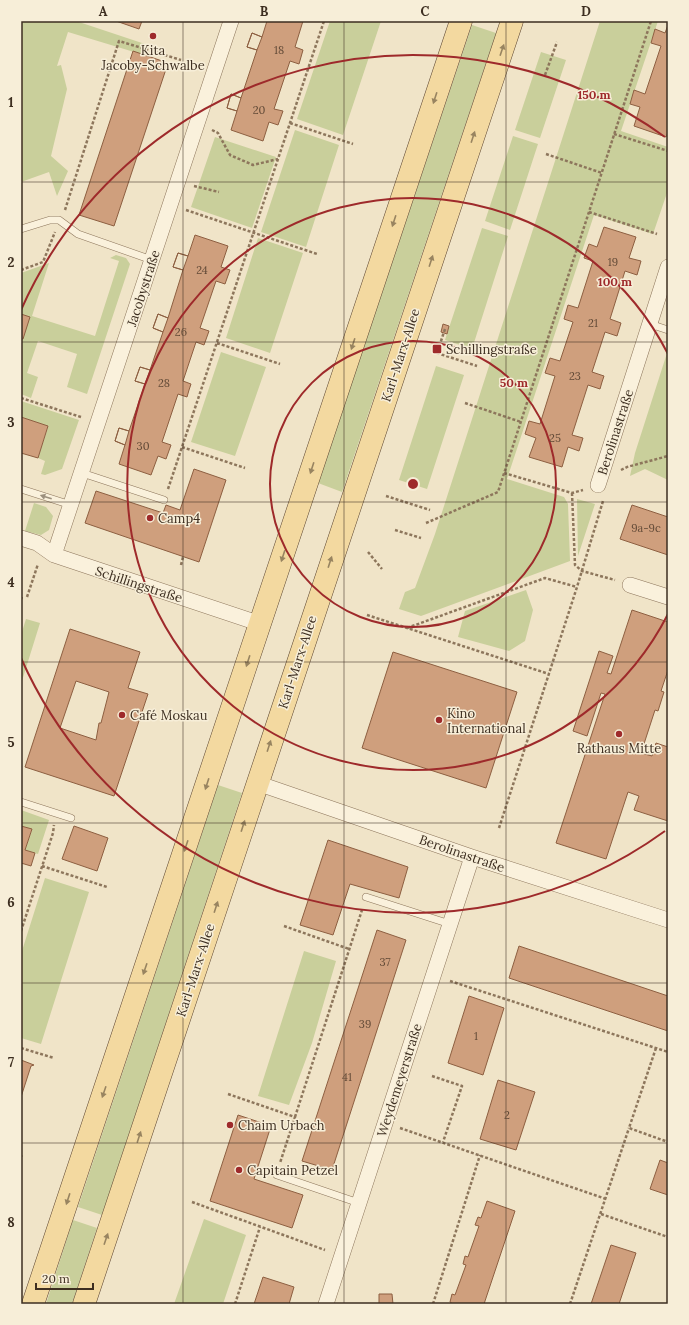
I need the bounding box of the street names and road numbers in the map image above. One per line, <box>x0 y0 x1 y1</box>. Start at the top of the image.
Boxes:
street label: Jacobystraße <box>123 248 164 329</box>
street label: Karl-Marx-Allee <box>377 306 424 404</box>
street label: Berolinastraße <box>594 387 637 477</box>
street label: Schillingstraße <box>93 562 185 607</box>
street label: Karl-Marx-Allee <box>274 613 321 711</box>
street label: Berolinastraße <box>417 831 507 876</box>
street label: Karl-Marx-Allee <box>172 921 219 1019</box>
street label: Weydemeyerstraße <box>373 1021 426 1139</box>

